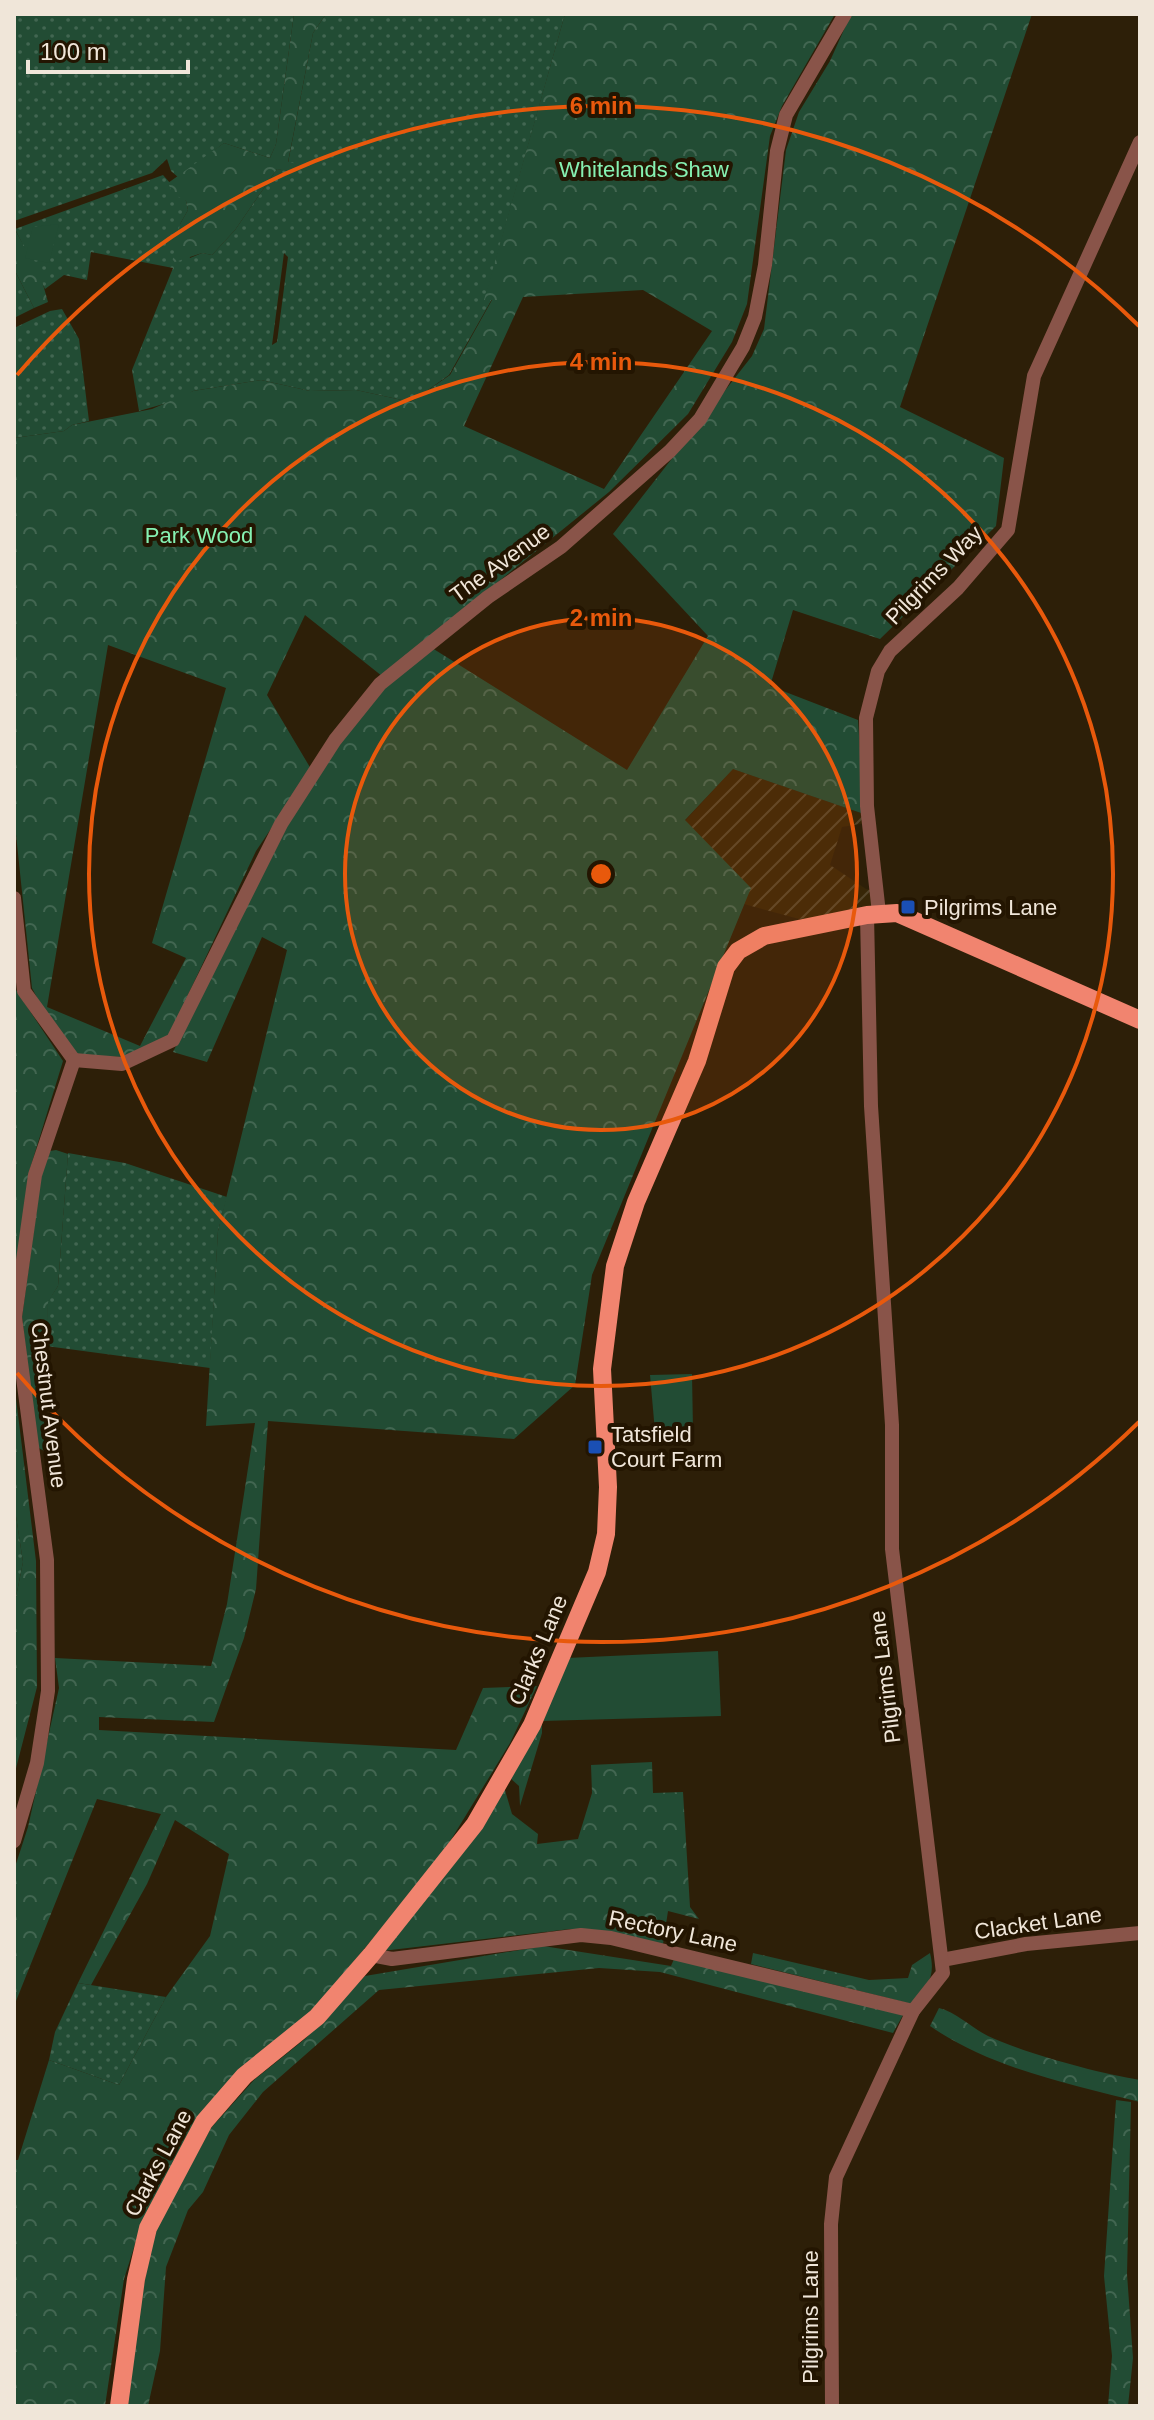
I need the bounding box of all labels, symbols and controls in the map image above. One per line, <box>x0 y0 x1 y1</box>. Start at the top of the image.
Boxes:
scale bar <box>28 24 188 74</box>
text: 100 m <box>40 38 107 65</box>
text: 6 min <box>570 92 632 119</box>
park label: Whitelands Shaw <box>559 157 729 182</box>
text: 4 min <box>570 348 632 375</box>
street label: The Avenue <box>445 518 555 608</box>
street label: Pilgrims Way <box>881 520 987 630</box>
park label: Park Wood <box>145 523 253 548</box>
text: 2 min <box>570 604 632 631</box>
centre of rings <box>587 860 615 888</box>
place label: Pilgrims Lane <box>924 895 1057 920</box>
marker: Pilgrims Lane <box>899 898 917 916</box>
street label: Chestnut Avenue <box>26 1321 72 1489</box>
place label: Tatsfield Court Farm <box>611 1422 722 1472</box>
marker: Tatsfield Court Farm <box>586 1438 604 1456</box>
street label: Clarks Lane <box>504 1591 572 1709</box>
street label: Pilgrims Lane <box>864 1609 906 1745</box>
street label: Clacket Lane <box>973 1902 1103 1944</box>
street label: Rectory Lane <box>606 1905 740 1957</box>
street label: Clarks Lane <box>119 2105 197 2221</box>
street label: Pilgrims Lane <box>798 2250 823 2384</box>

